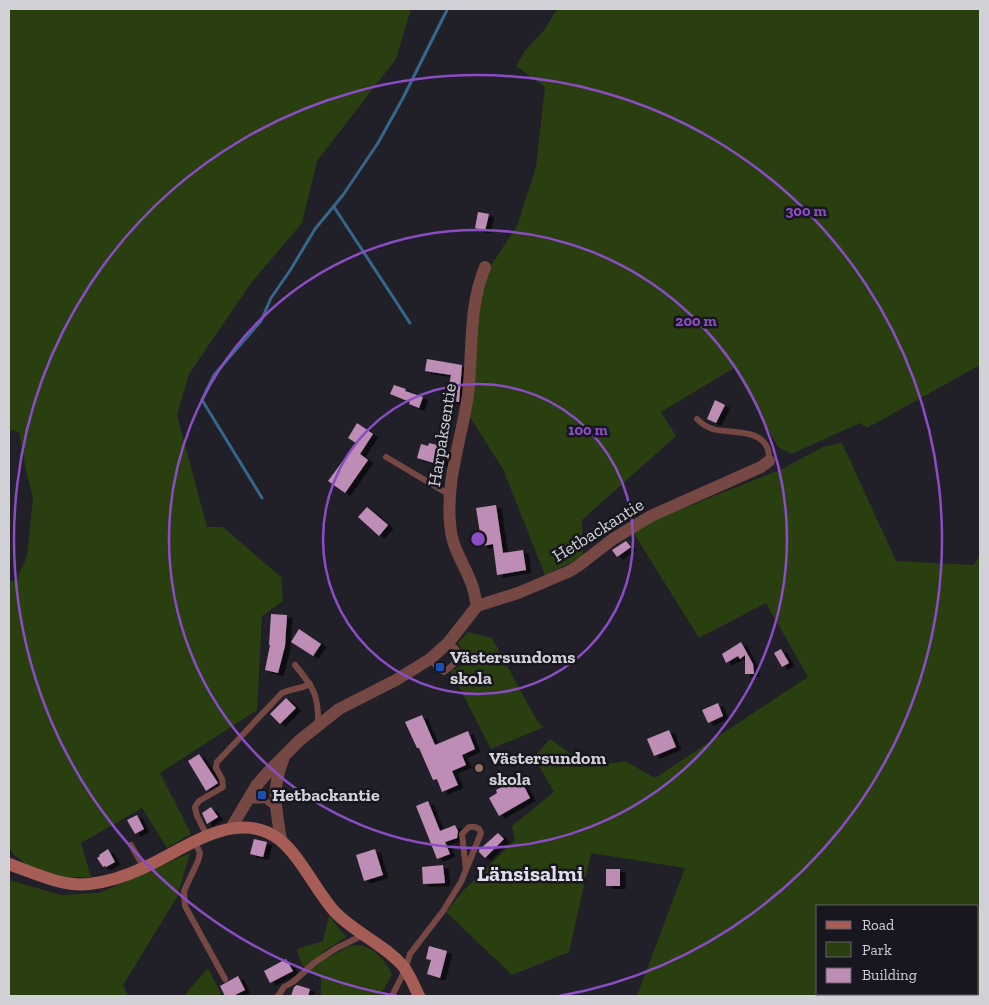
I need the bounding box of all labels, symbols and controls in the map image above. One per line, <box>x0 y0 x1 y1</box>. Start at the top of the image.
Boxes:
text: 300 m <box>785 202 827 220</box>
text: 200 m <box>675 312 717 330</box>
street label: Harpaksentie <box>423 382 461 488</box>
text: 100 m <box>568 421 608 439</box>
street label: Hetbackantie <box>548 493 648 567</box>
centre of rings <box>469 530 487 548</box>
place label: Västersundoms skola <box>450 646 575 689</box>
marker: Västersundoms skola <box>434 661 446 673</box>
place label: Västersundom skola <box>489 747 606 790</box>
marker: Västersundom skola <box>473 762 485 774</box>
place label: Hetbackantie <box>272 784 380 806</box>
marker: Hetbackantie <box>256 789 268 801</box>
district label: Länsisalmi <box>477 860 584 887</box>
legend <box>816 905 979 995</box>
text: Road <box>862 916 895 934</box>
text: Park <box>862 941 892 959</box>
text: Building <box>862 966 917 984</box>

